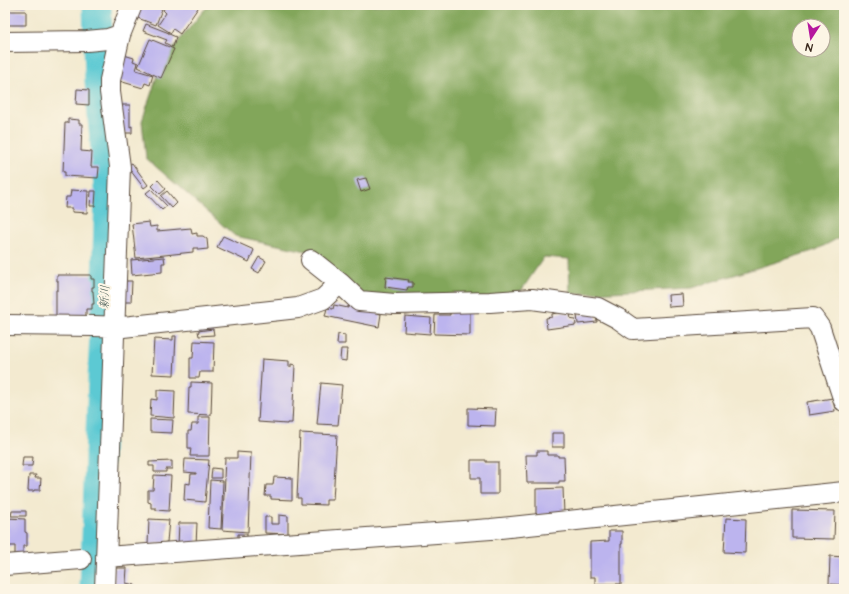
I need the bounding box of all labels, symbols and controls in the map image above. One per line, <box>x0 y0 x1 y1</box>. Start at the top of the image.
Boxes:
north arrow <box>791 18 831 58</box>
text: N <box>804 39 814 55</box>
water label: 新川 <box>96 285 114 309</box>

